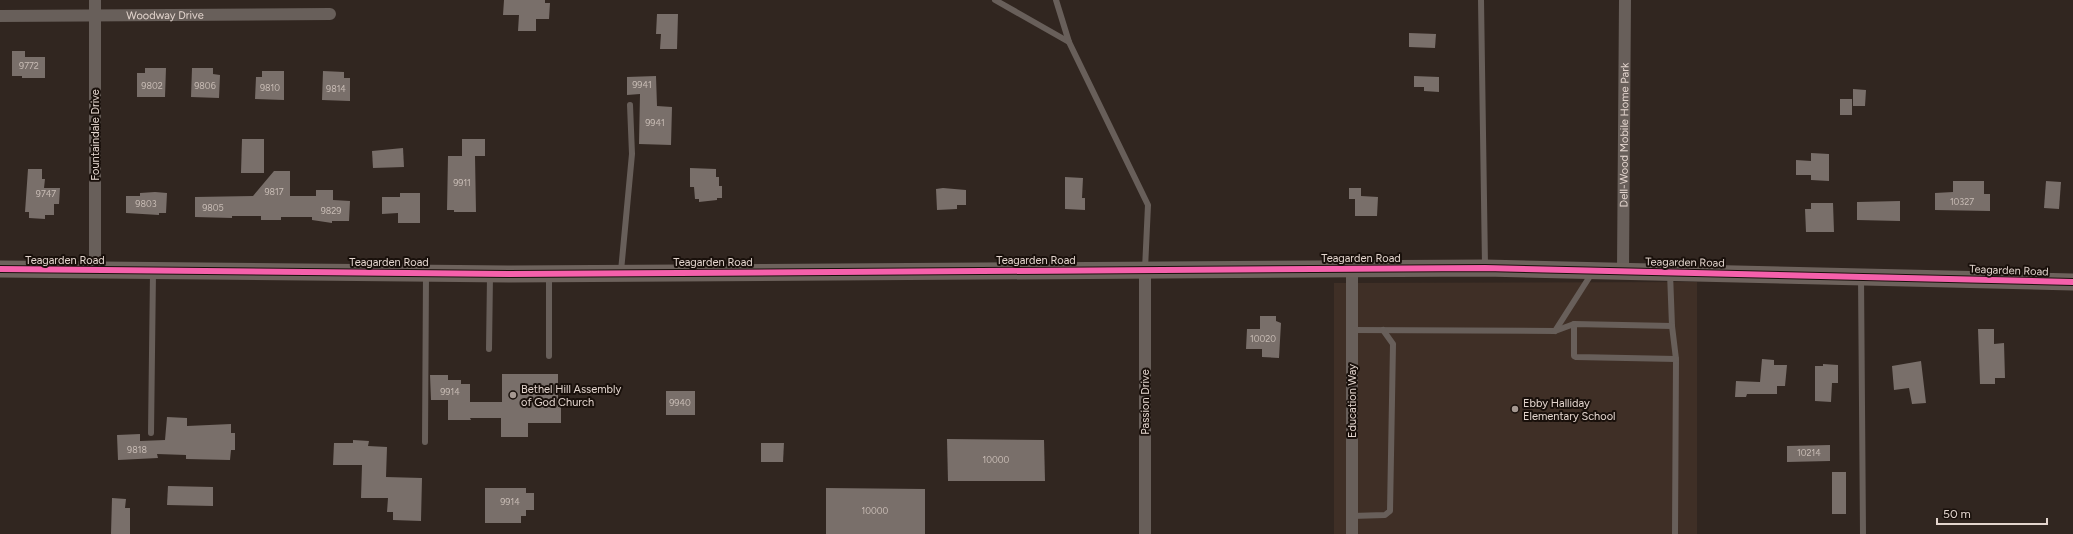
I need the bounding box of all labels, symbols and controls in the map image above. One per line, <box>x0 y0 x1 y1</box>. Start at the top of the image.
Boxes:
street label: Woodway Drive <box>126 9 204 22</box>
house number: 9772 <box>19 60 39 71</box>
street label: Dell-Wood Mobile Home Park <box>1617 62 1632 207</box>
house number: 9941 <box>632 79 652 90</box>
house number: 9802 <box>141 80 163 91</box>
house number: 9806 <box>194 80 216 91</box>
house number: 9810 <box>260 82 280 93</box>
house number: 9814 <box>326 83 346 94</box>
street label: Fountaindale Drive <box>89 89 102 181</box>
house number: 9941 <box>645 117 665 128</box>
house number: 9911 <box>453 177 471 188</box>
house number: 9817 <box>264 186 284 197</box>
house number: 9747 <box>36 188 56 199</box>
house number: 10327 <box>1950 196 1974 207</box>
house number: 9803 <box>135 198 157 209</box>
house number: 9805 <box>202 202 224 213</box>
house number: 9829 <box>321 205 341 216</box>
street label: Teagarden Road <box>1321 252 1401 265</box>
street label: Teagarden Road <box>25 254 105 267</box>
street label: Teagarden Road <box>996 254 1076 267</box>
street label: Teagarden Road <box>1645 255 1725 270</box>
street label: Teagarden Road <box>349 256 429 269</box>
street label: Teagarden Road <box>673 256 753 269</box>
street label: Teagarden Road <box>1969 263 2049 278</box>
house number: 10020 <box>1250 333 1276 344</box>
street label: Education Way <box>1346 364 1359 438</box>
street label: Passion Drive <box>1139 369 1152 435</box>
place label: Bethel Hill Assembly of God Church <box>521 383 621 409</box>
house number: 9914 <box>440 386 460 397</box>
marker: Bethel Hill Assembly of God Church <box>508 390 518 400</box>
house number: 9940 <box>669 397 691 408</box>
place label: Ebby Halliday Elementary School <box>1523 397 1615 423</box>
marker: Ebby Halliday Elementary School <box>1510 404 1520 414</box>
house number: 9818 <box>127 444 147 455</box>
house number: 10214 <box>1797 447 1821 458</box>
house number: 10000 <box>983 454 1010 465</box>
house number: 9914 <box>500 496 520 507</box>
scale bar <box>1937 500 2047 526</box>
house number: 10000 <box>862 505 889 516</box>
text: 50 m <box>1943 507 1971 521</box>

